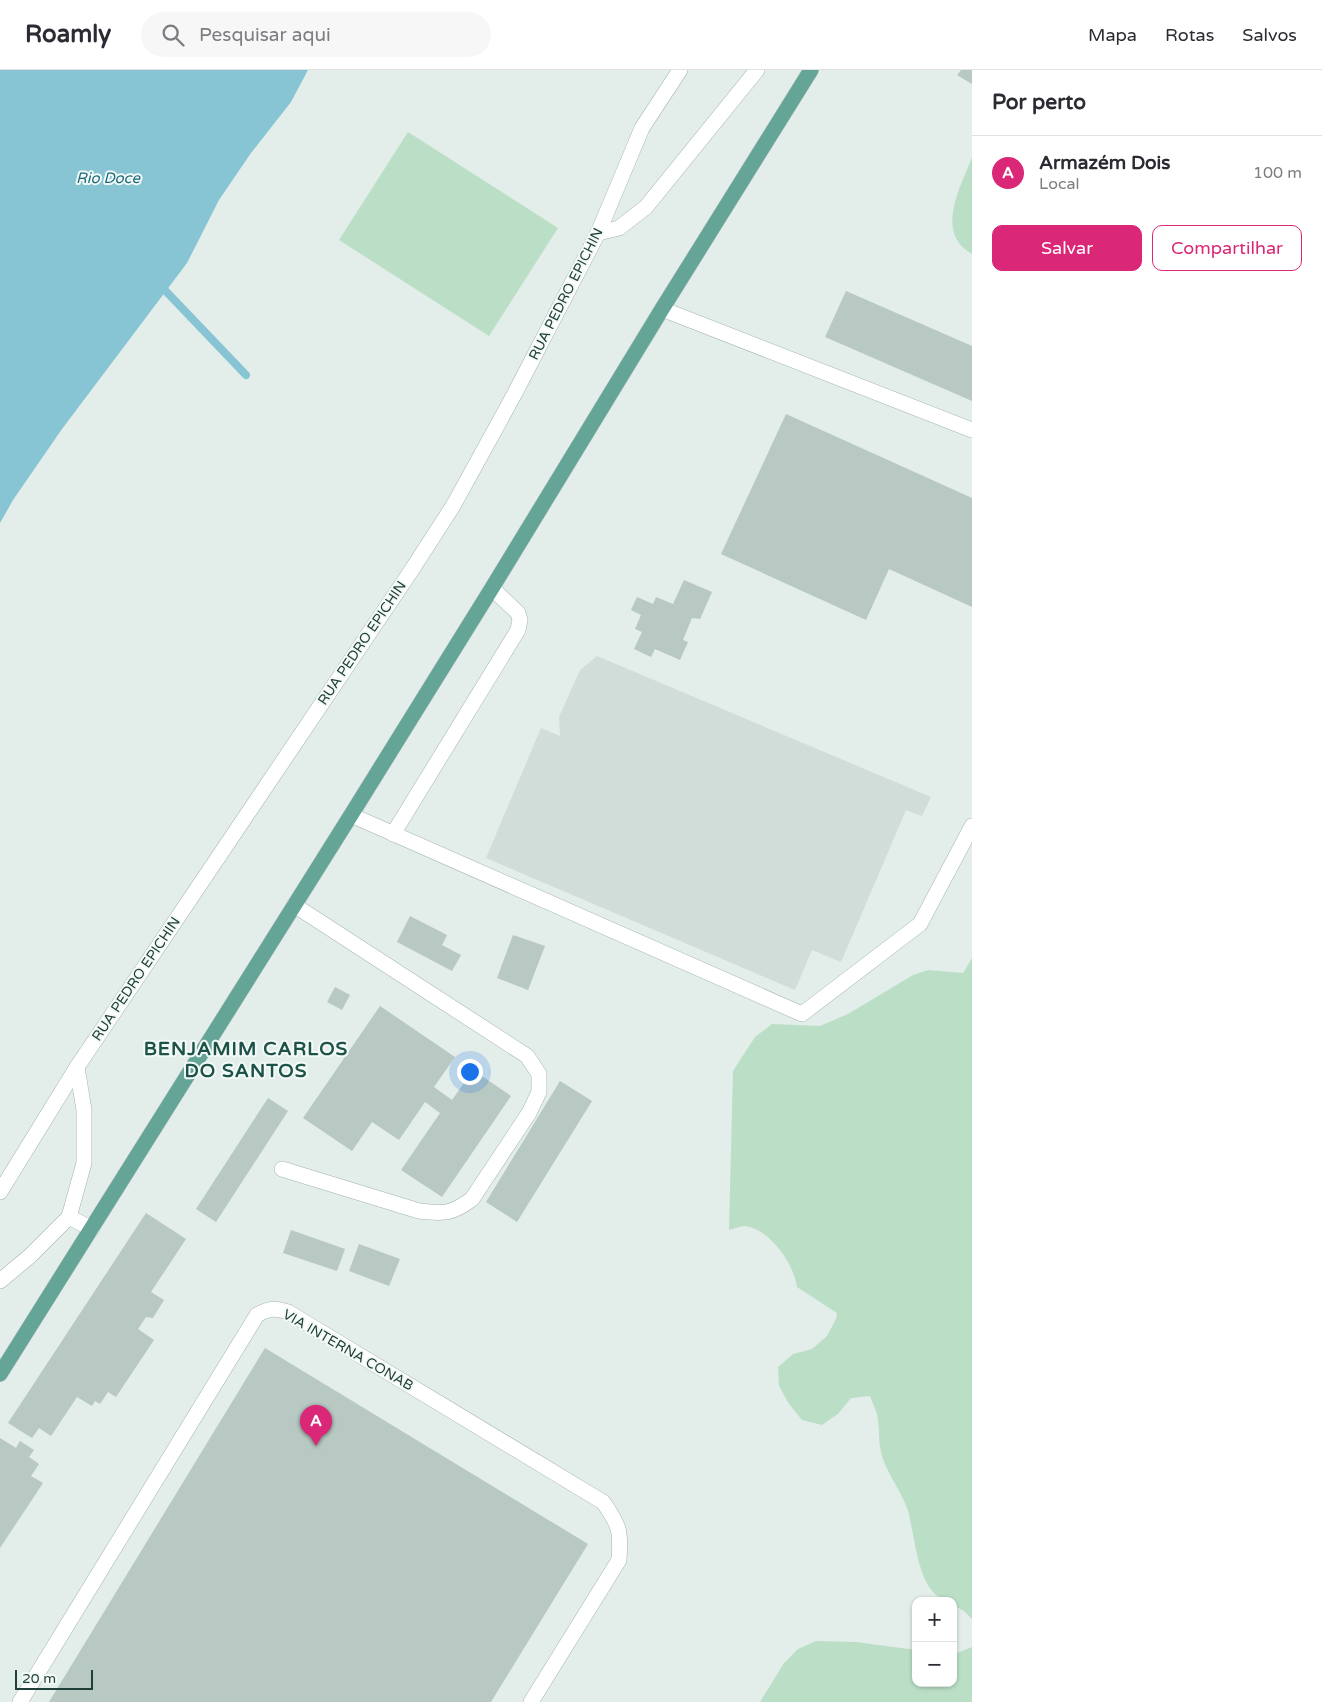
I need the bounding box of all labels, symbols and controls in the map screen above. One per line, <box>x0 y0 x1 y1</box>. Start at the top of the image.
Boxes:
search box <box>141 12 491 57</box>
text: Roamly <box>25 20 111 49</box>
icon: search <box>159 21 187 49</box>
text: Pesquisar aqui <box>199 24 331 46</box>
text: Mapa <box>1088 24 1137 46</box>
text: Rotas <box>1165 24 1214 46</box>
text: Salvos <box>1242 24 1297 46</box>
text: Por perto <box>992 90 1086 115</box>
text: Armazém Dois <box>1039 152 1170 174</box>
text: A <box>1002 163 1014 183</box>
text: 100 m <box>1253 163 1302 183</box>
water label: Rio Doce <box>76 169 141 187</box>
text: Local <box>1039 174 1079 194</box>
street label: RUA PEDRO EPICHIN <box>525 225 607 363</box>
button: Salvar <box>992 225 1142 271</box>
button: Compartilhar <box>1152 225 1302 271</box>
street label: RUA PEDRO EPICHIN <box>314 578 410 708</box>
street label: RUA PEDRO EPICHIN <box>88 914 184 1044</box>
district label: BENJAMIM CARLOS DO SANTOS <box>144 1038 348 1082</box>
your location <box>457 1059 483 1085</box>
street label: VIA INTERNA CONAB <box>280 1306 416 1394</box>
pin: A <box>300 1405 332 1446</box>
map controls <box>912 1597 957 1687</box>
button: + <box>912 1597 957 1642</box>
button: − <box>912 1642 957 1687</box>
scale bar <box>15 1667 92 1690</box>
text: 20 m <box>22 1670 56 1687</box>

